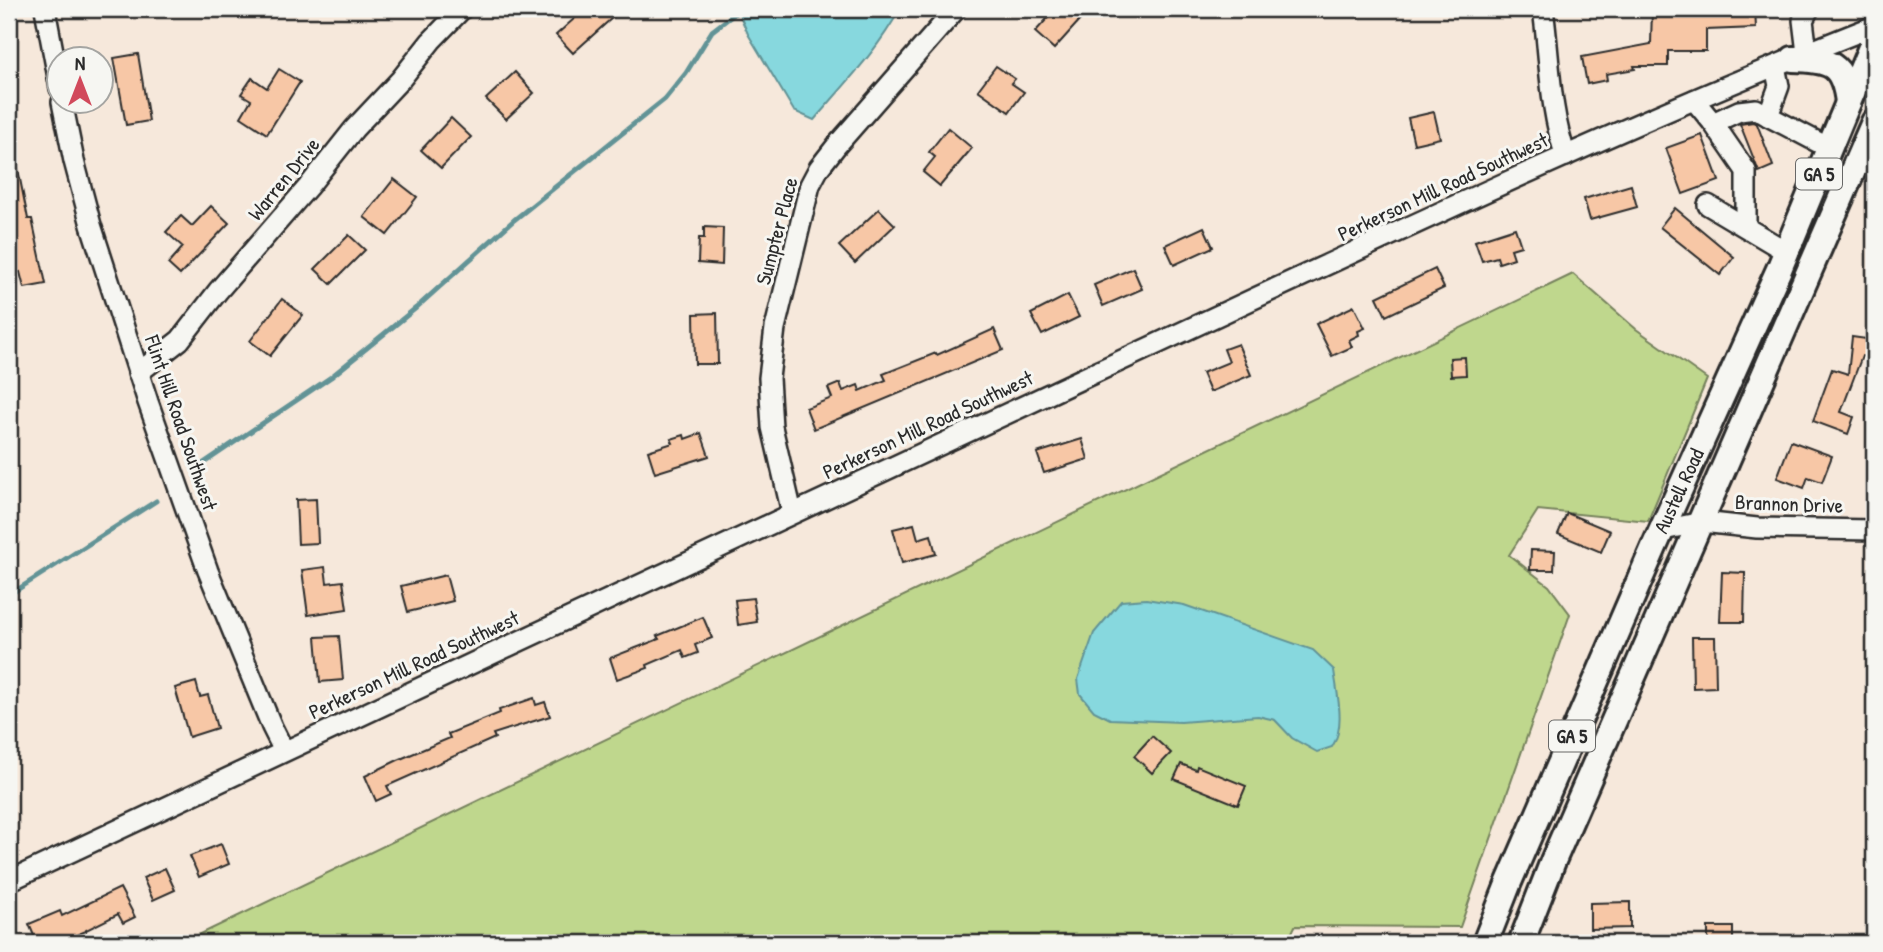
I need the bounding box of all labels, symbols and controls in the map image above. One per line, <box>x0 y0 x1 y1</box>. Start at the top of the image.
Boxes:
north arrow <box>46 46 116 116</box>
text: N <box>75 50 85 76</box>
street label: Perkerson Mill Road Southwest <box>1333 125 1553 248</box>
street label: Warren Drive <box>241 131 326 226</box>
road number: GA 5 <box>1796 158 1842 190</box>
street label: Sumpter Place <box>748 174 805 288</box>
street label: Flint Hill Road Southwest <box>138 331 225 515</box>
street label: Perkerson Mill Road Southwest <box>818 363 1038 486</box>
street label: Austell Road <box>1646 444 1711 538</box>
street label: Brannon Drive <box>1734 487 1844 520</box>
street label: Perkerson Mill Road Southwest <box>304 603 524 726</box>
road number: GA 5 <box>1549 720 1595 751</box>

